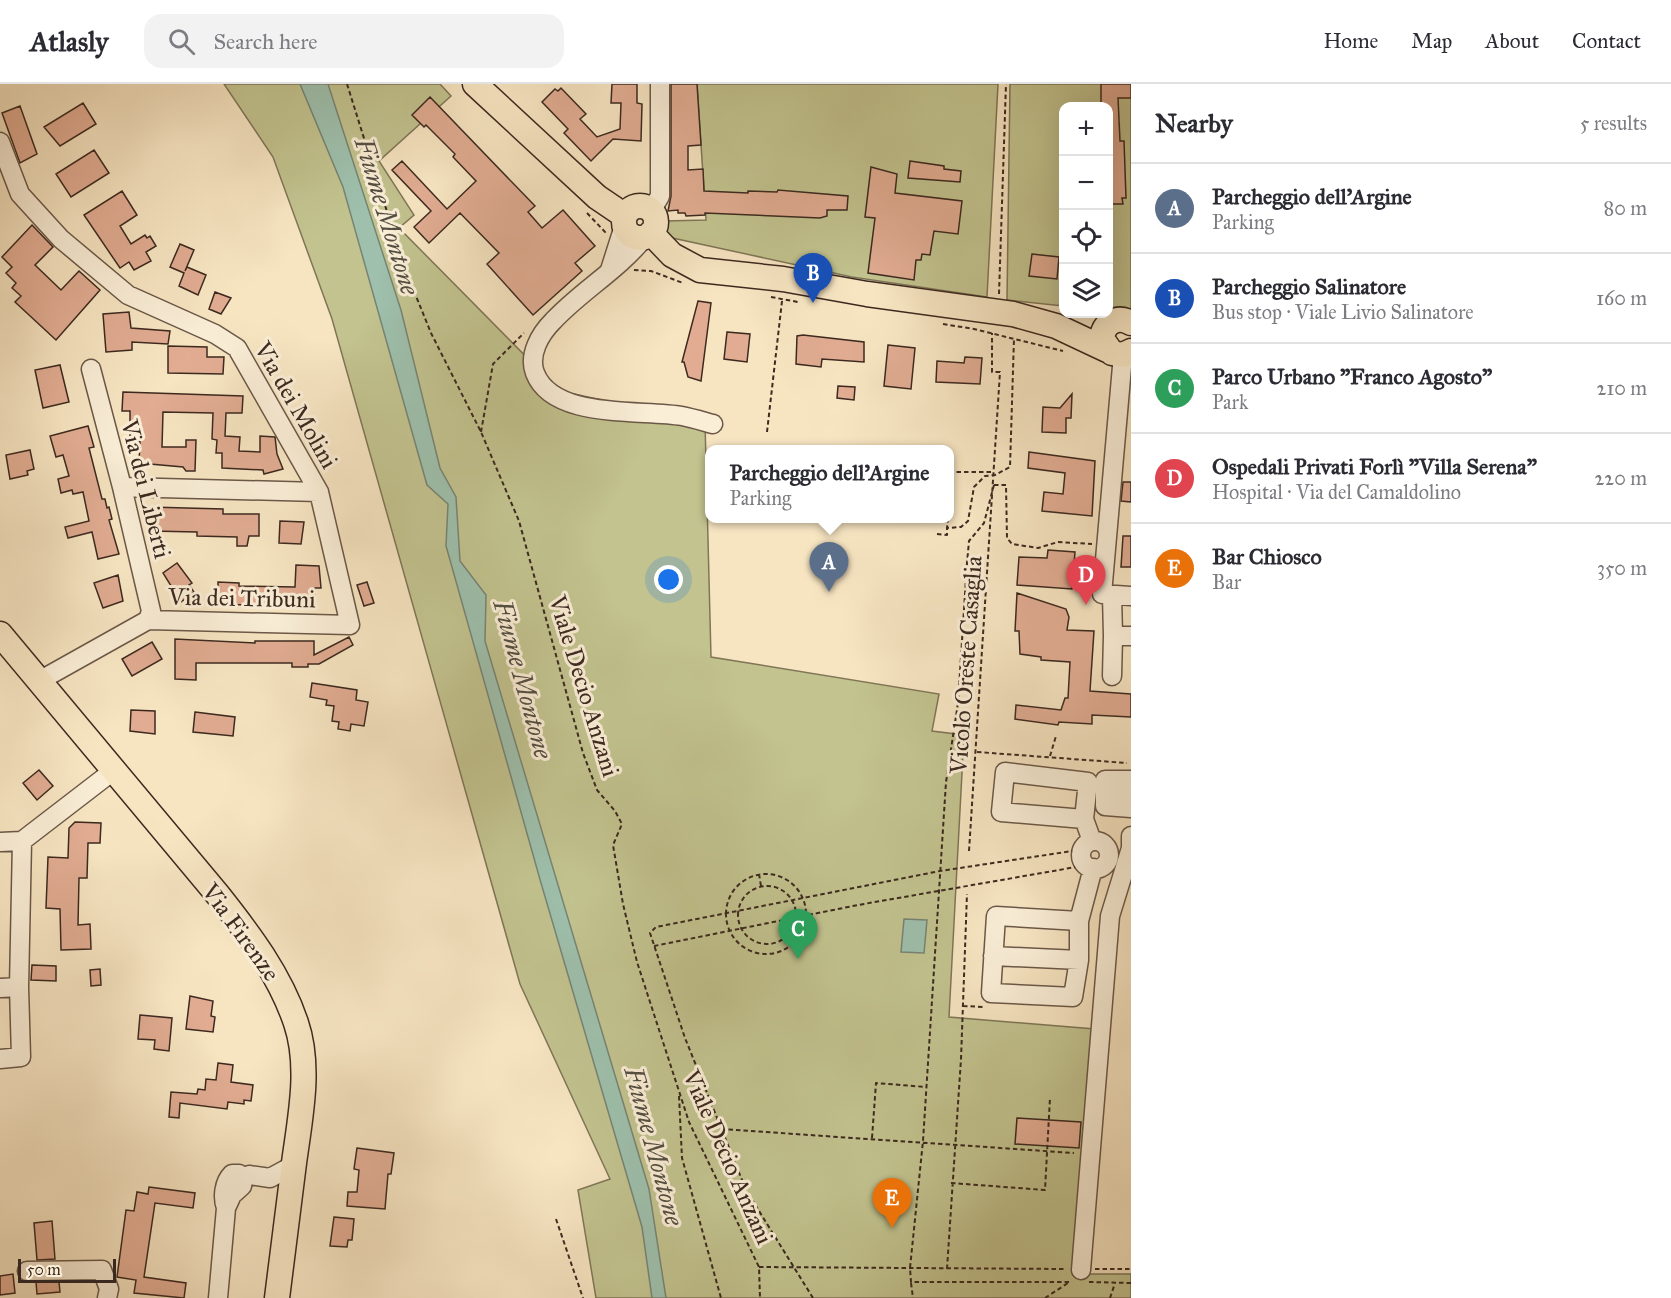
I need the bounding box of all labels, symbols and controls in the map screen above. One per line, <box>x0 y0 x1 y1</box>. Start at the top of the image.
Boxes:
search box <box>144 14 564 68</box>
text: Atlasly <box>30 24 108 59</box>
icon: search <box>165 25 198 58</box>
text: Search here <box>213 28 317 55</box>
text: Home <box>1323 28 1378 54</box>
text: Map <box>1411 28 1452 54</box>
text: About <box>1485 28 1539 54</box>
text: Contact <box>1572 28 1641 54</box>
map controls <box>1059 102 1113 318</box>
button: + <box>1059 102 1113 156</box>
text: Nearby <box>1155 107 1233 139</box>
text: 5 results <box>1580 111 1647 135</box>
water label: Fiume Montone <box>348 132 427 300</box>
button: − <box>1059 156 1113 210</box>
text: Parcheggio dell'Argine <box>1212 183 1412 210</box>
text: A <box>1168 196 1181 220</box>
text: 80 m <box>1604 196 1647 220</box>
button: locate <box>1059 210 1113 264</box>
text: Parking <box>1212 210 1274 234</box>
pin: B <box>794 254 832 303</box>
button: layers <box>1059 264 1113 318</box>
text: Parcheggio Salinatore <box>1212 273 1406 300</box>
text: B <box>1168 286 1181 310</box>
text: 160 m <box>1596 286 1647 310</box>
text: Bus stop · Viale Livio Salinatore <box>1212 300 1474 324</box>
street label: Via dei Molini <box>247 335 345 474</box>
text: Parco Urbano "Franco Agosto" <box>1212 363 1492 390</box>
text: C <box>1168 376 1181 400</box>
text: 210 m <box>1597 376 1647 400</box>
text: Park <box>1212 390 1248 414</box>
street label: Via dei Liberti <box>114 415 178 562</box>
popup <box>705 445 954 523</box>
text: Ospedali Privati Forlì "Villa Serena" <box>1212 453 1537 480</box>
text: Parcheggio dell'Argine <box>730 459 929 486</box>
text: D <box>1167 466 1182 490</box>
text: 220 m <box>1595 466 1647 490</box>
text: Hospital · Via del Camaldolino <box>1212 480 1461 504</box>
text: Parking <box>730 486 791 510</box>
pin: A <box>810 542 848 592</box>
text: Bar Chiosco <box>1212 543 1322 570</box>
street label: Vicolo Oreste Casaglia <box>943 554 989 776</box>
pin: D <box>1066 556 1106 605</box>
text: E <box>1167 556 1182 580</box>
text: 350 m <box>1597 556 1647 580</box>
your location <box>654 565 683 594</box>
text: Bar <box>1212 570 1241 594</box>
street label: Via dei Tribuni <box>167 582 316 614</box>
street label: Viale Decio Anzani <box>542 591 626 781</box>
water label: Fiume Montone <box>486 595 560 763</box>
street label: Via Firenze <box>195 876 287 987</box>
pin: C <box>778 910 818 959</box>
water label: Fiume Montone <box>617 1062 691 1230</box>
street label: Viale Decio Anzani <box>676 1064 780 1249</box>
pin: E <box>872 1178 912 1228</box>
scale bar <box>18 1256 116 1284</box>
text: 50 m <box>27 1260 61 1279</box>

